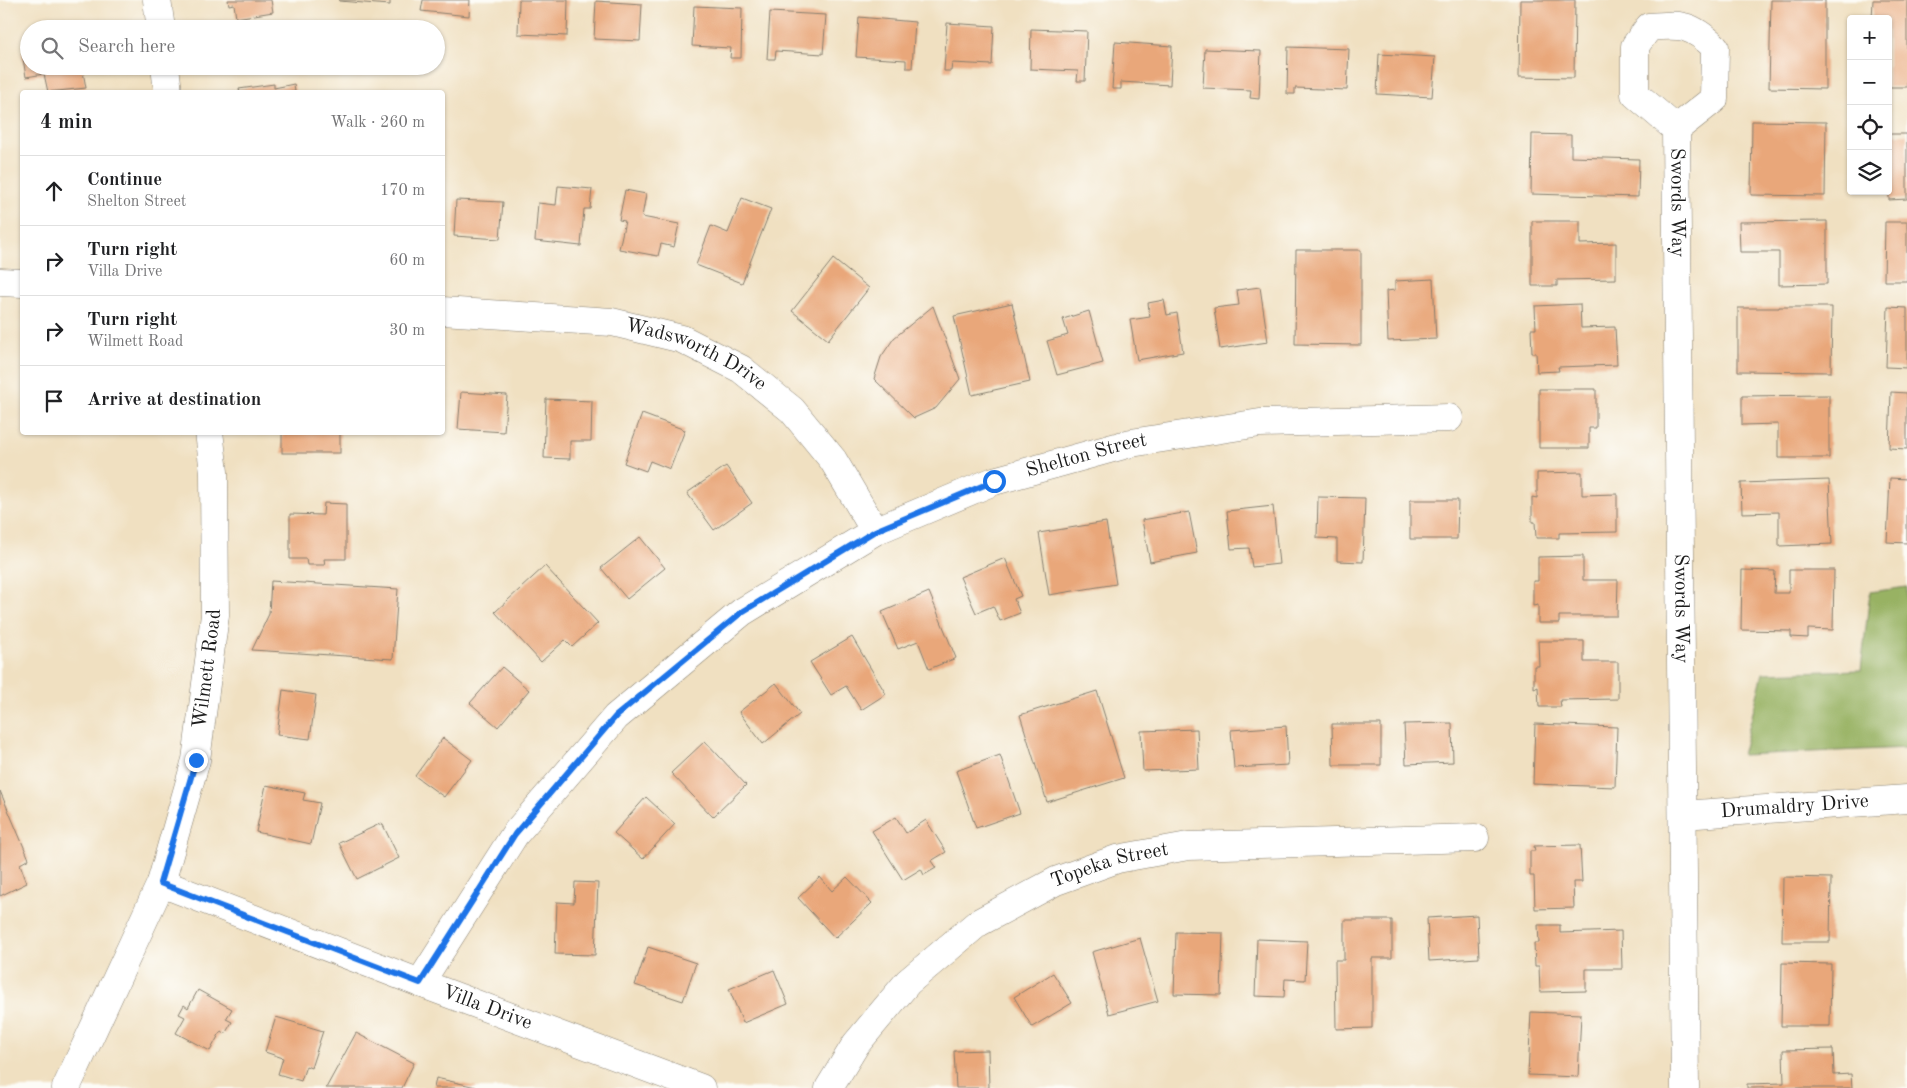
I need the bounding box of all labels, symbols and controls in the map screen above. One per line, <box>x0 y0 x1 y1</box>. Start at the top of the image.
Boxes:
map controls <box>1847 15 1892 195</box>
button: + <box>1847 15 1892 60</box>
search box <box>20 20 445 75</box>
icon: search <box>38 34 66 62</box>
text: Search here <box>78 38 175 57</box>
button: − <box>1847 60 1892 105</box>
button: locate <box>1847 105 1892 150</box>
text: 4 min <box>40 112 93 133</box>
text: Walk · 260 m <box>330 115 425 131</box>
street label: Swords Way <box>1666 148 1687 258</box>
button: layers <box>1847 150 1892 195</box>
text: Continue <box>87 171 162 190</box>
icon: ahead <box>40 177 68 205</box>
text: 170 m <box>380 183 425 199</box>
text: Shelton Street <box>87 194 186 210</box>
text: Turn right <box>87 241 177 260</box>
icon: right <box>40 247 68 275</box>
text: 60 m <box>389 253 425 269</box>
text: Villa Drive <box>87 264 162 280</box>
text: Turn right <box>87 311 177 330</box>
street label: Wadsworth Drive <box>623 316 770 395</box>
icon: right <box>40 317 68 345</box>
text: 30 m <box>389 323 425 339</box>
text: Wilmett Road <box>87 334 183 350</box>
icon: arrive <box>40 387 68 415</box>
text: Arrive at destination <box>87 391 261 410</box>
street label: Shelton Street <box>1024 431 1148 482</box>
route start <box>983 470 1006 493</box>
street label: Swords Way <box>1670 554 1691 664</box>
street label: Wilmett Road <box>190 609 225 730</box>
route end <box>185 749 208 772</box>
street label: Drumaldry Drive <box>1720 792 1870 822</box>
street label: Topeka Street <box>1049 840 1170 892</box>
street label: Villa Drive <box>439 982 535 1034</box>

